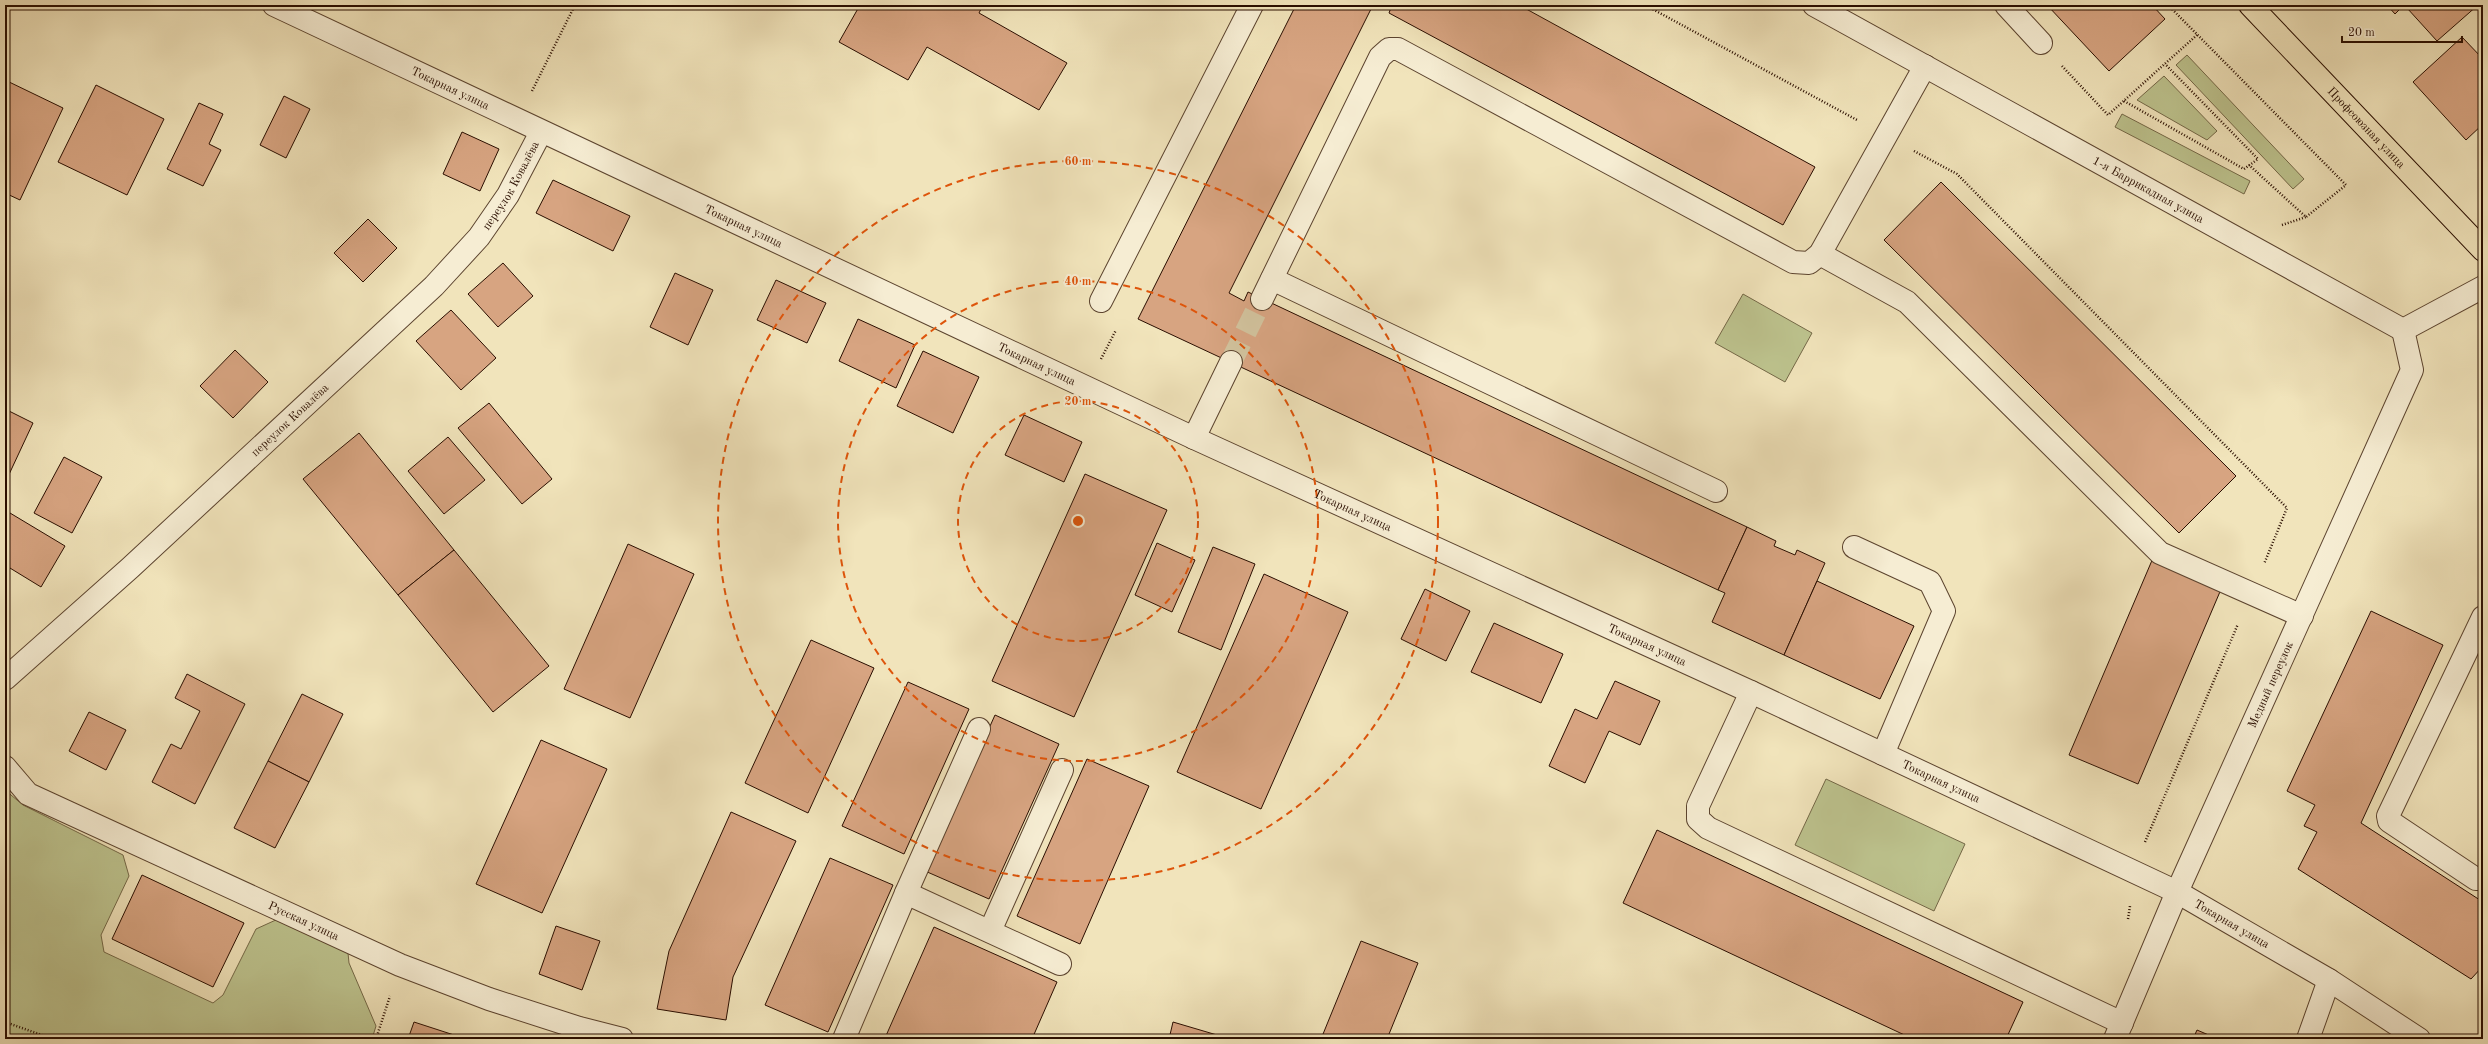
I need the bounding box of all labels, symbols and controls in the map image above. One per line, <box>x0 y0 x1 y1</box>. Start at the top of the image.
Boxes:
scale bar <box>2342 18 2462 44</box>
text: 20 m <box>2348 27 2375 39</box>
street label: Токарная улица <box>409 65 491 112</box>
street label: Профсоюзная улица <box>2325 85 2407 171</box>
street label: переулок Ковалёва <box>481 140 542 233</box>
street label: 1-я Баррикадная улица <box>2090 155 2206 226</box>
text: 60 m <box>1065 156 1092 168</box>
street label: Токарная улица <box>702 203 784 250</box>
text: 40 m <box>1065 276 1092 288</box>
street label: Токарная улица <box>995 341 1077 388</box>
street label: переулок Ковалёва <box>249 382 331 459</box>
text: 20 m <box>1065 396 1092 408</box>
street label: Токарная улица <box>1311 488 1393 534</box>
centre of rings <box>1071 514 1085 528</box>
street label: Токарная улица <box>1606 623 1688 669</box>
street label: Медный переулок <box>2247 640 2296 730</box>
street label: Токарная улица <box>1900 759 1982 806</box>
street label: Токарная улица <box>2192 898 2271 951</box>
street label: Русская улица <box>266 900 341 943</box>

